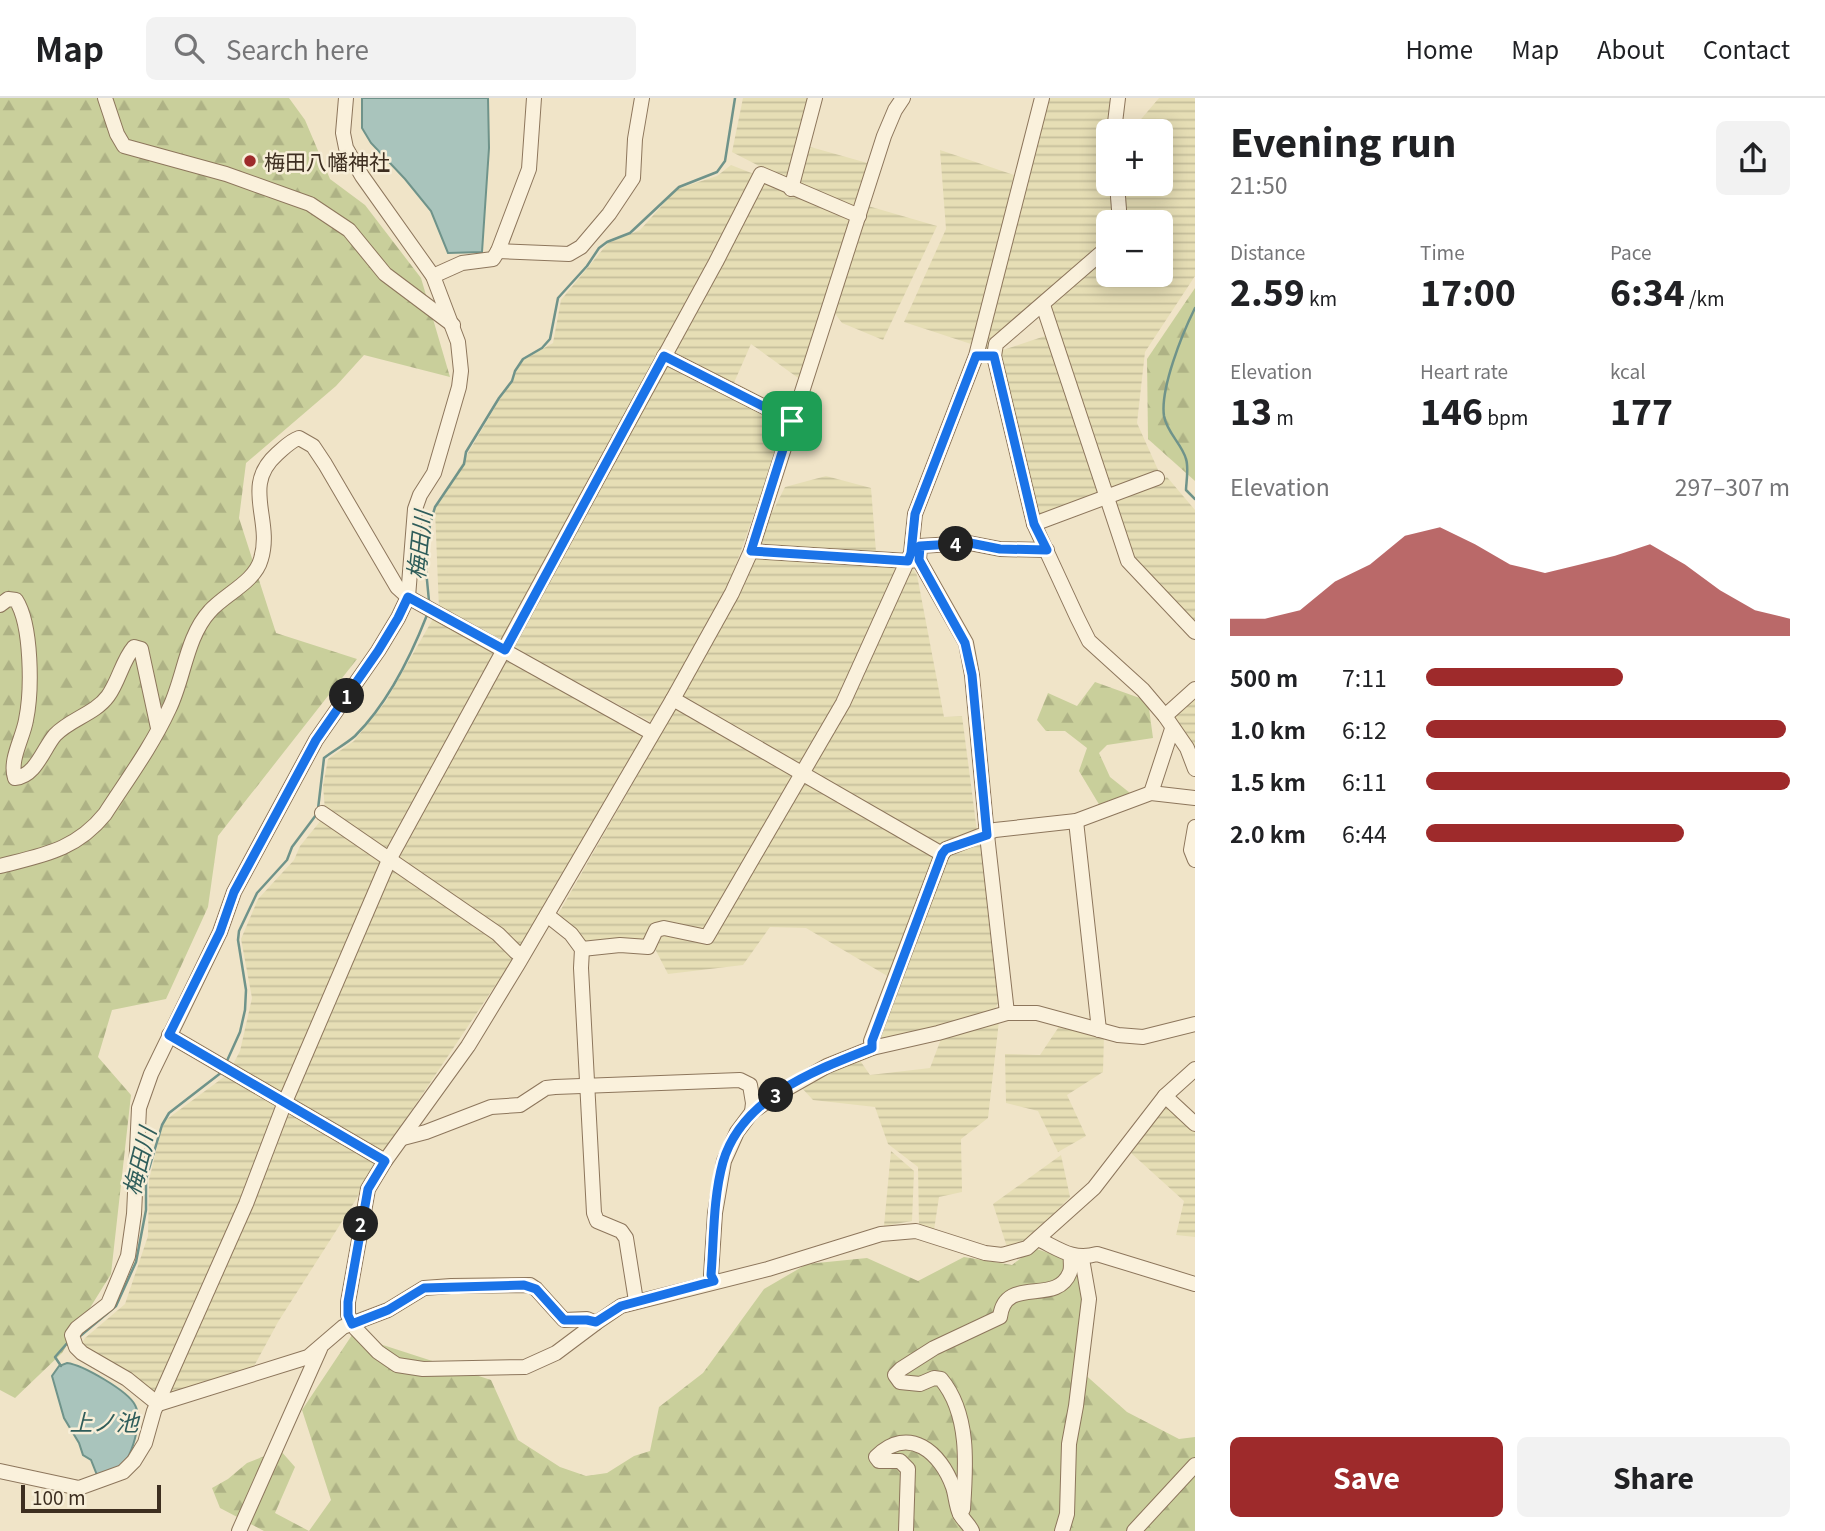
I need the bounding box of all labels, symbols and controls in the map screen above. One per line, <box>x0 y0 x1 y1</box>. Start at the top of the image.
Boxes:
search box <box>146 17 636 80</box>
text: Map <box>35 24 104 72</box>
icon: search <box>170 29 208 67</box>
text: Search here <box>226 30 369 67</box>
text: Home <box>1406 31 1473 66</box>
text: Map <box>1511 31 1559 66</box>
text: About <box>1597 31 1665 66</box>
text: Contact <box>1703 31 1790 66</box>
text: Evening run <box>1230 113 1456 168</box>
map controls <box>1096 119 1173 287</box>
button: + <box>1096 119 1173 196</box>
button: share <box>1716 121 1790 195</box>
place label: 梅田八幡神社 <box>264 146 390 176</box>
marker: 梅田八幡神社 <box>242 153 258 169</box>
text: 21:50 <box>1230 167 1287 201</box>
button: − <box>1096 210 1173 287</box>
text: Distance <box>1230 238 1305 265</box>
text: Time <box>1420 238 1465 265</box>
text: Pace <box>1610 238 1651 265</box>
text: 2.59 <box>1230 265 1305 316</box>
text: 17:00 <box>1420 265 1516 316</box>
text: 6:34 <box>1610 265 1685 316</box>
text: km <box>1305 284 1337 311</box>
text: /km <box>1685 284 1725 311</box>
text: Elevation <box>1230 357 1312 384</box>
text: Heart rate <box>1420 357 1508 384</box>
text: kcal <box>1610 357 1646 384</box>
text: 13 <box>1230 384 1272 435</box>
text: 146 <box>1420 384 1483 435</box>
text: 177 <box>1610 384 1673 435</box>
pin <box>762 391 822 451</box>
icon: arrive <box>773 402 811 440</box>
text: m <box>1272 403 1294 430</box>
text: bpm <box>1483 403 1528 430</box>
text: Elevation <box>1230 469 1330 503</box>
text: 297–307 m <box>1675 469 1790 503</box>
water label: 梅田川 <box>397 506 439 581</box>
pin: 4 <box>939 526 974 562</box>
text: 4 <box>950 530 961 557</box>
text: 500 m <box>1230 660 1298 694</box>
text: 7:11 <box>1342 660 1387 694</box>
pin: 1 <box>330 678 364 714</box>
text: 1 <box>341 682 352 709</box>
text: 1.0 km <box>1230 712 1306 746</box>
text: 6:12 <box>1342 712 1387 746</box>
text: 1.5 km <box>1230 764 1306 798</box>
text: 6:11 <box>1342 764 1387 798</box>
text: 2.0 km <box>1230 816 1306 850</box>
text: 6:44 <box>1342 816 1387 850</box>
pin: 3 <box>758 1077 794 1112</box>
text: 3 <box>770 1081 781 1108</box>
water label: 梅田川 <box>113 1121 164 1199</box>
pin: 2 <box>344 1206 378 1242</box>
text: 2 <box>355 1210 366 1237</box>
water label: 上ノ池 <box>70 1404 141 1438</box>
button: Save <box>1230 1437 1503 1517</box>
button: Share <box>1517 1437 1790 1517</box>
scale bar <box>21 1482 161 1514</box>
text: 100 m <box>32 1483 86 1510</box>

